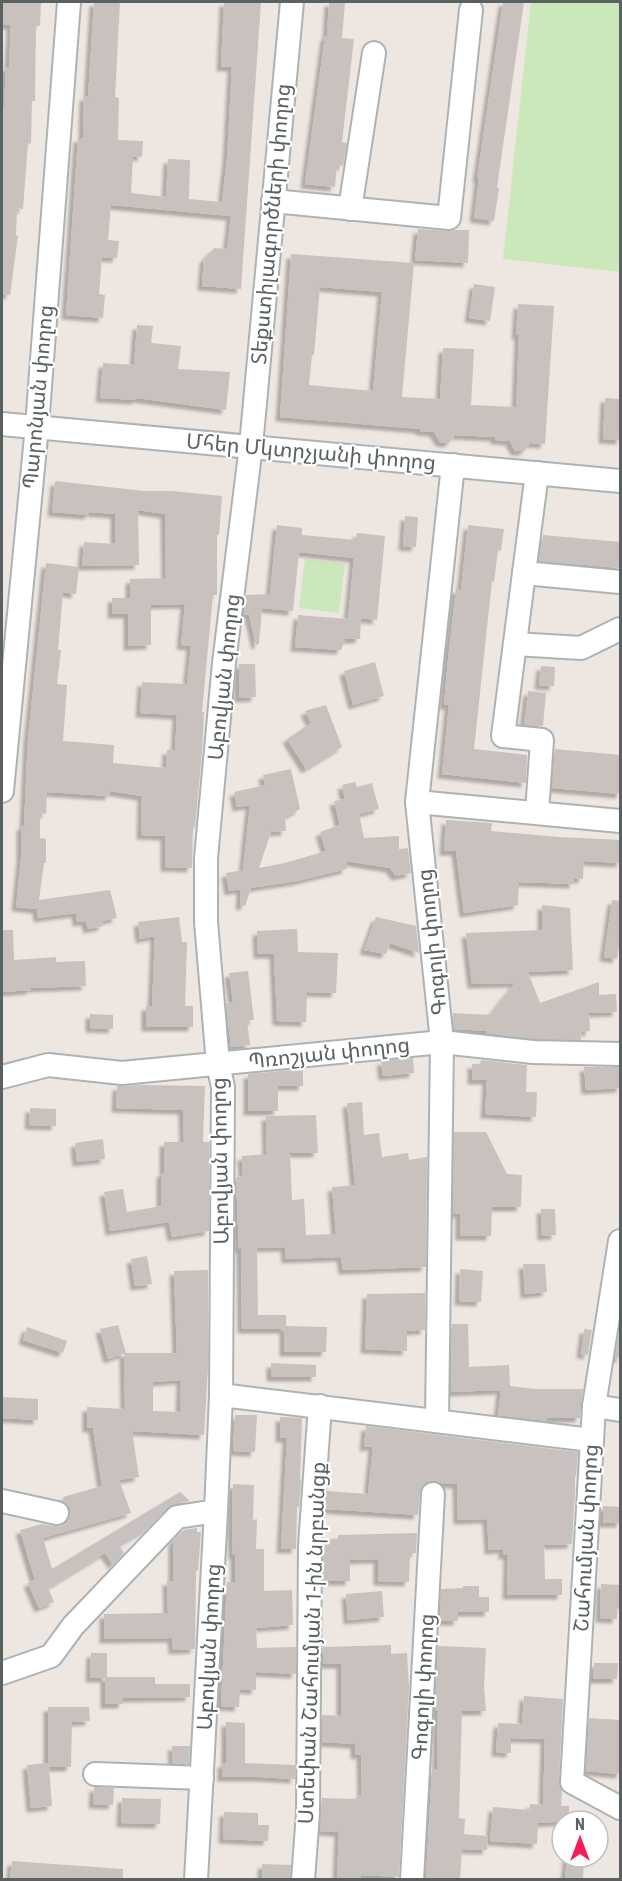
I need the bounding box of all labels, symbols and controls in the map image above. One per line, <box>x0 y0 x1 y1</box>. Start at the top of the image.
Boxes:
street label: Տեքստիլագործների փողոց <box>247 83 295 365</box>
street label: Պարոնյան փողոց <box>18 304 58 490</box>
street label: Մհեր Մկտրչյանի փողոց <box>185 429 437 475</box>
street label: Աբովյան փողոց <box>203 593 245 761</box>
street label: Գոգոլի փողոց <box>412 868 452 1016</box>
street label: Պռոշյան փողոց <box>247 1033 411 1073</box>
street label: Աբովյան փողոց <box>207 1077 233 1245</box>
street label: Շահումյան փողոց <box>569 1443 603 1633</box>
street label: Ստեփան Շահումյան 1-ին նրբանցք <box>294 1461 330 1825</box>
street label: Աբովյան փողոց <box>193 1563 225 1731</box>
street label: Գոգոլի փողոց <box>407 1613 439 1761</box>
north arrow <box>550 1809 610 1869</box>
text: N <box>575 1815 585 1834</box>

